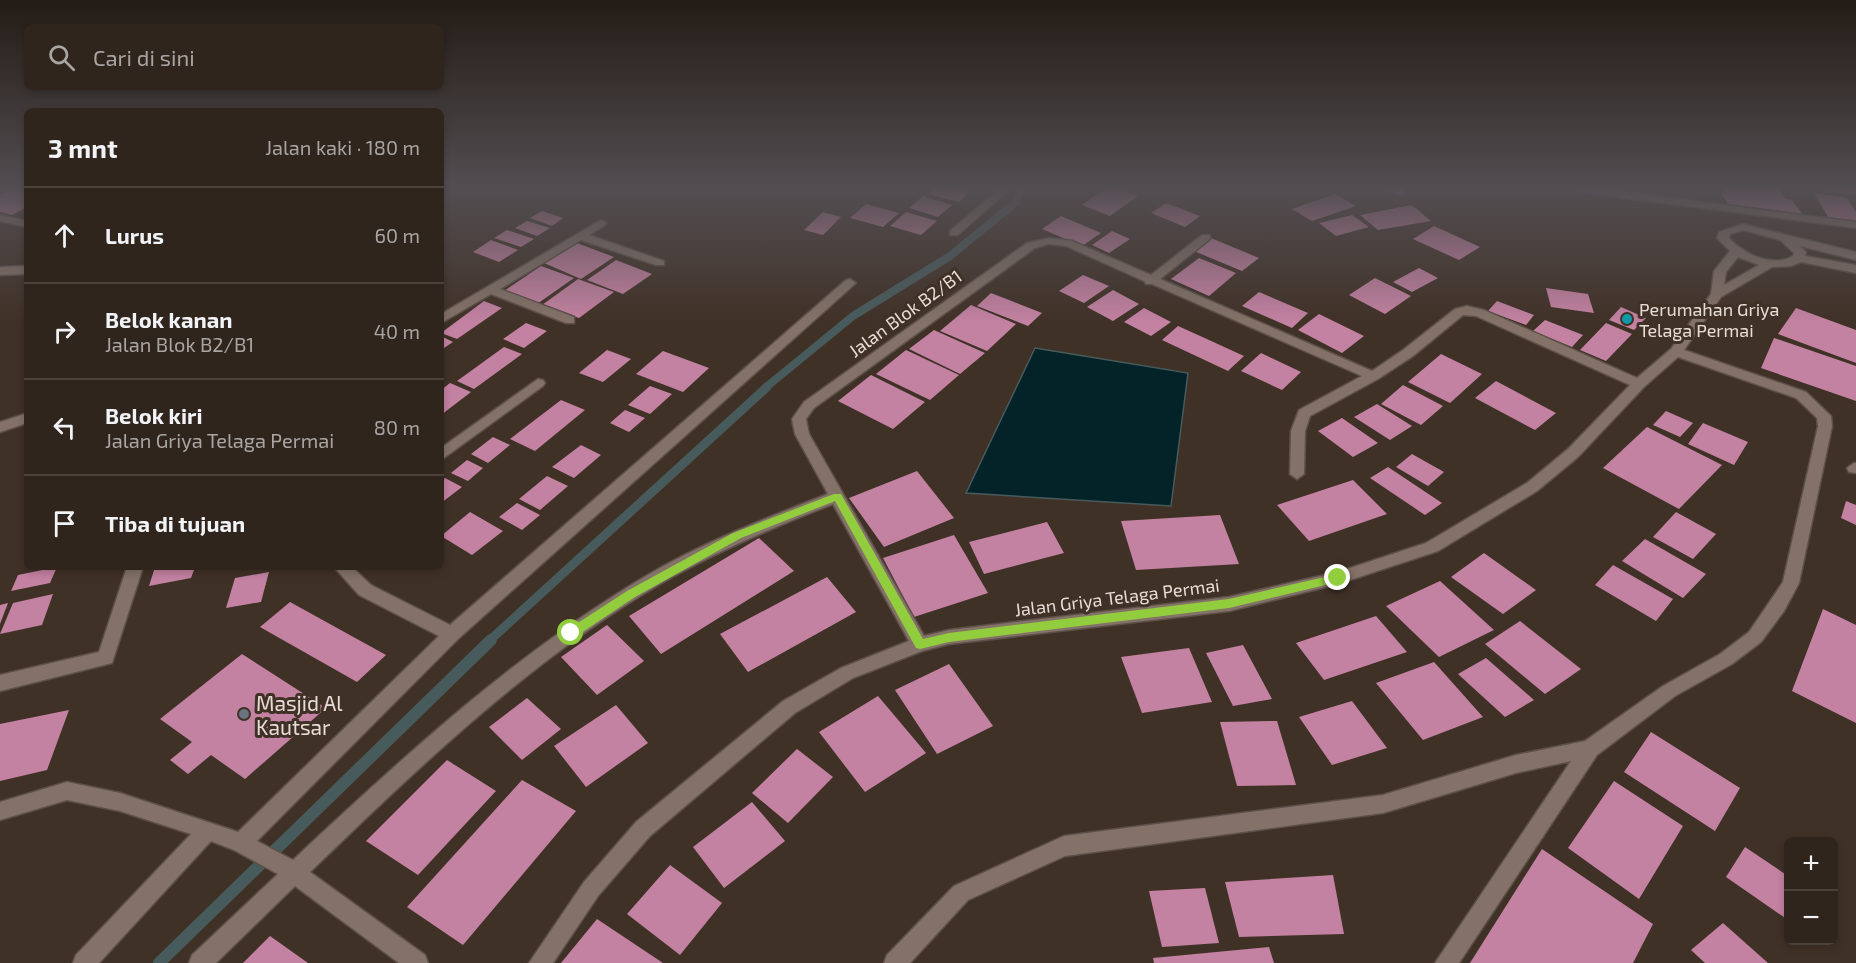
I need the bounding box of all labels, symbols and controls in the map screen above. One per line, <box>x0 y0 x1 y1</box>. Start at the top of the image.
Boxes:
search box <box>24 24 444 90</box>
icon: search <box>45 41 78 74</box>
text: Cari di sini <box>93 44 195 70</box>
text: 3 mnt <box>48 132 118 163</box>
text: Jalan kaki · 180 m <box>265 135 420 159</box>
icon: ahead <box>48 219 81 252</box>
text: Lurus <box>105 222 164 248</box>
text: 60 m <box>375 223 420 247</box>
street label: Jalan Blok B2/B1 <box>844 265 966 361</box>
place label: Perumahan Griya Telaga Permai <box>1639 298 1779 341</box>
text: Belok kanan <box>105 306 232 332</box>
marker: Perumahan Griya Telaga Permai <box>1620 312 1634 326</box>
icon: right <box>48 315 81 348</box>
text: 40 m <box>374 319 420 343</box>
text: Jalan Blok B2/B1 <box>105 332 254 356</box>
text: Belok kiri <box>105 402 202 428</box>
icon: left <box>48 411 81 444</box>
text: 80 m <box>374 415 420 439</box>
text: Jalan Griya Telaga Permai <box>105 428 334 452</box>
icon: arrive <box>48 507 81 540</box>
text: Tiba di tujuan <box>105 510 245 536</box>
route end <box>1324 564 1350 590</box>
street label: Jalan Griya Telaga Permai <box>1013 574 1221 620</box>
route start <box>557 619 583 645</box>
place label: Masjid Al Kautsar <box>256 690 343 739</box>
marker: Masjid Al Kautsar <box>237 707 251 721</box>
map controls <box>1784 837 1838 945</box>
button: + <box>1784 837 1838 891</box>
button: − <box>1784 891 1838 945</box>

